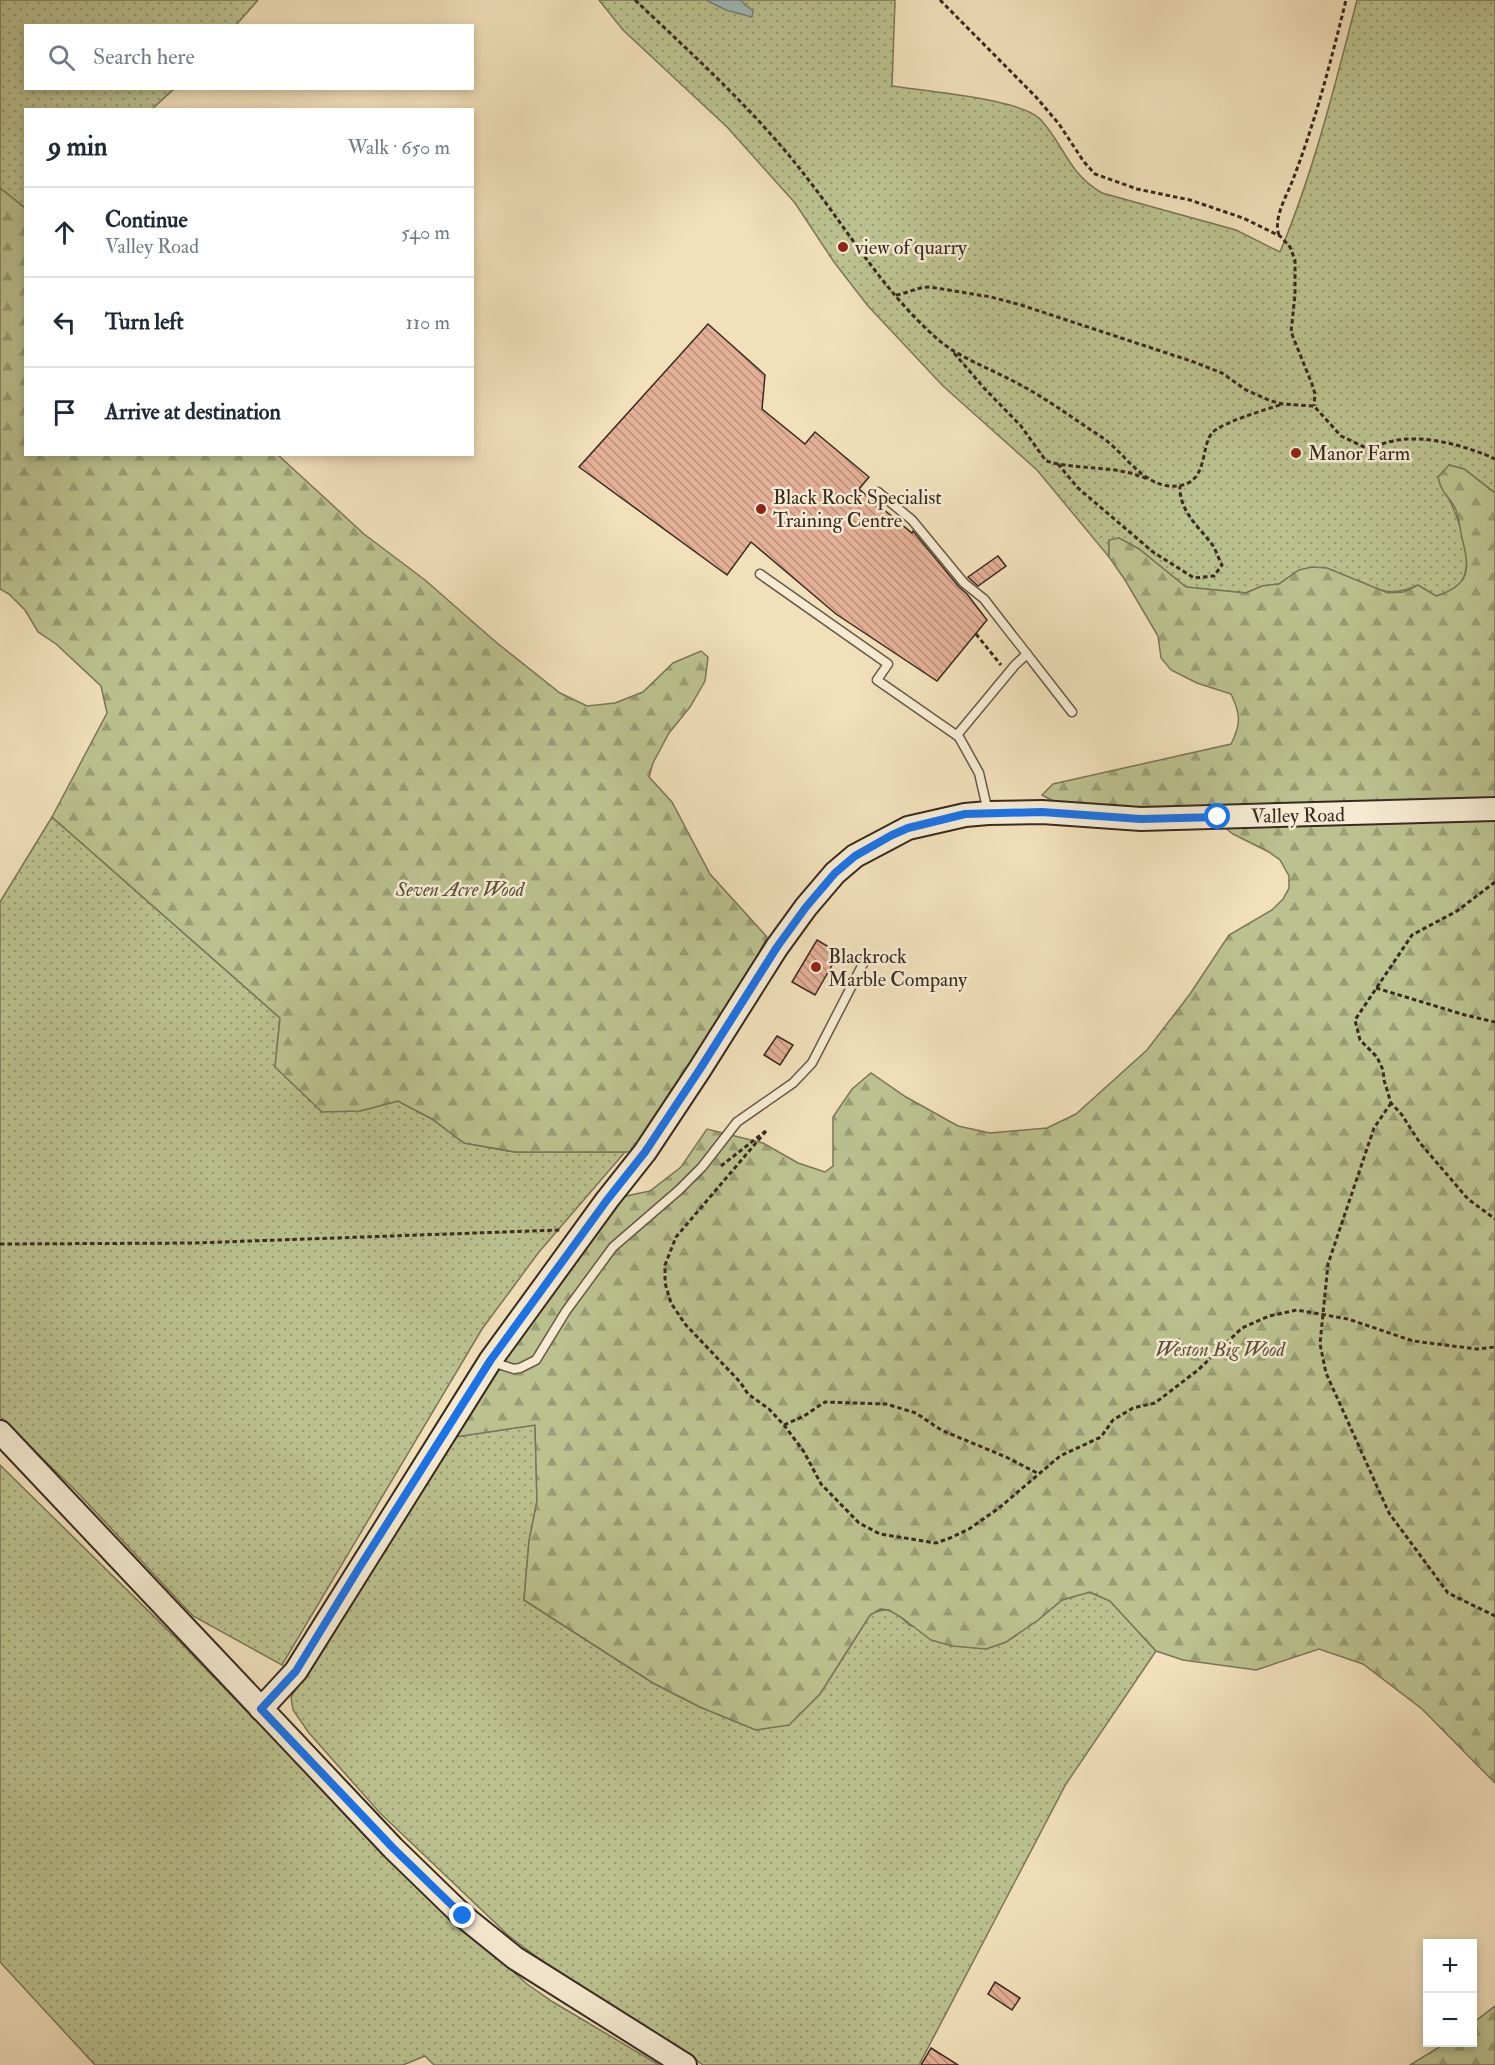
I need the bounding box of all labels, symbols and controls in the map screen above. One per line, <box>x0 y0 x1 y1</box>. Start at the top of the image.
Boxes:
search box <box>24 24 474 90</box>
icon: search <box>45 41 78 74</box>
text: Search here <box>93 43 195 71</box>
text: 9 min <box>48 131 107 163</box>
text: Walk · 650 m <box>347 135 450 160</box>
text: Continue <box>105 206 188 234</box>
icon: ahead <box>48 216 81 249</box>
text: 540 m <box>401 220 450 245</box>
text: Valley Road <box>105 234 199 259</box>
place label: view of quarry <box>854 235 968 260</box>
marker: view of quarry <box>836 240 850 254</box>
icon: left <box>48 306 81 339</box>
text: Turn left <box>105 308 184 336</box>
text: 110 m <box>406 310 450 335</box>
icon: arrive <box>48 396 81 429</box>
text: Arrive at destination <box>105 398 281 426</box>
place label: Manor Farm <box>1308 441 1411 466</box>
marker: Manor Farm <box>1289 446 1303 460</box>
place label: Black Rock Specialist Training Centre <box>773 485 942 533</box>
marker: Black Rock Specialist Training Centre <box>754 502 768 516</box>
street label: Valley Road <box>1251 802 1345 829</box>
route start <box>1204 803 1230 829</box>
park label: Seven Acre Wood <box>395 877 526 902</box>
place label: Blackrock Marble Company <box>828 944 968 993</box>
marker: Blackrock Marble Company <box>809 960 823 974</box>
park label: Weston Big Wood <box>1155 1337 1286 1362</box>
route end <box>449 1902 475 1928</box>
map controls <box>1423 1939 1477 2047</box>
button: + <box>1423 1939 1477 1993</box>
button: − <box>1423 1993 1477 2047</box>

